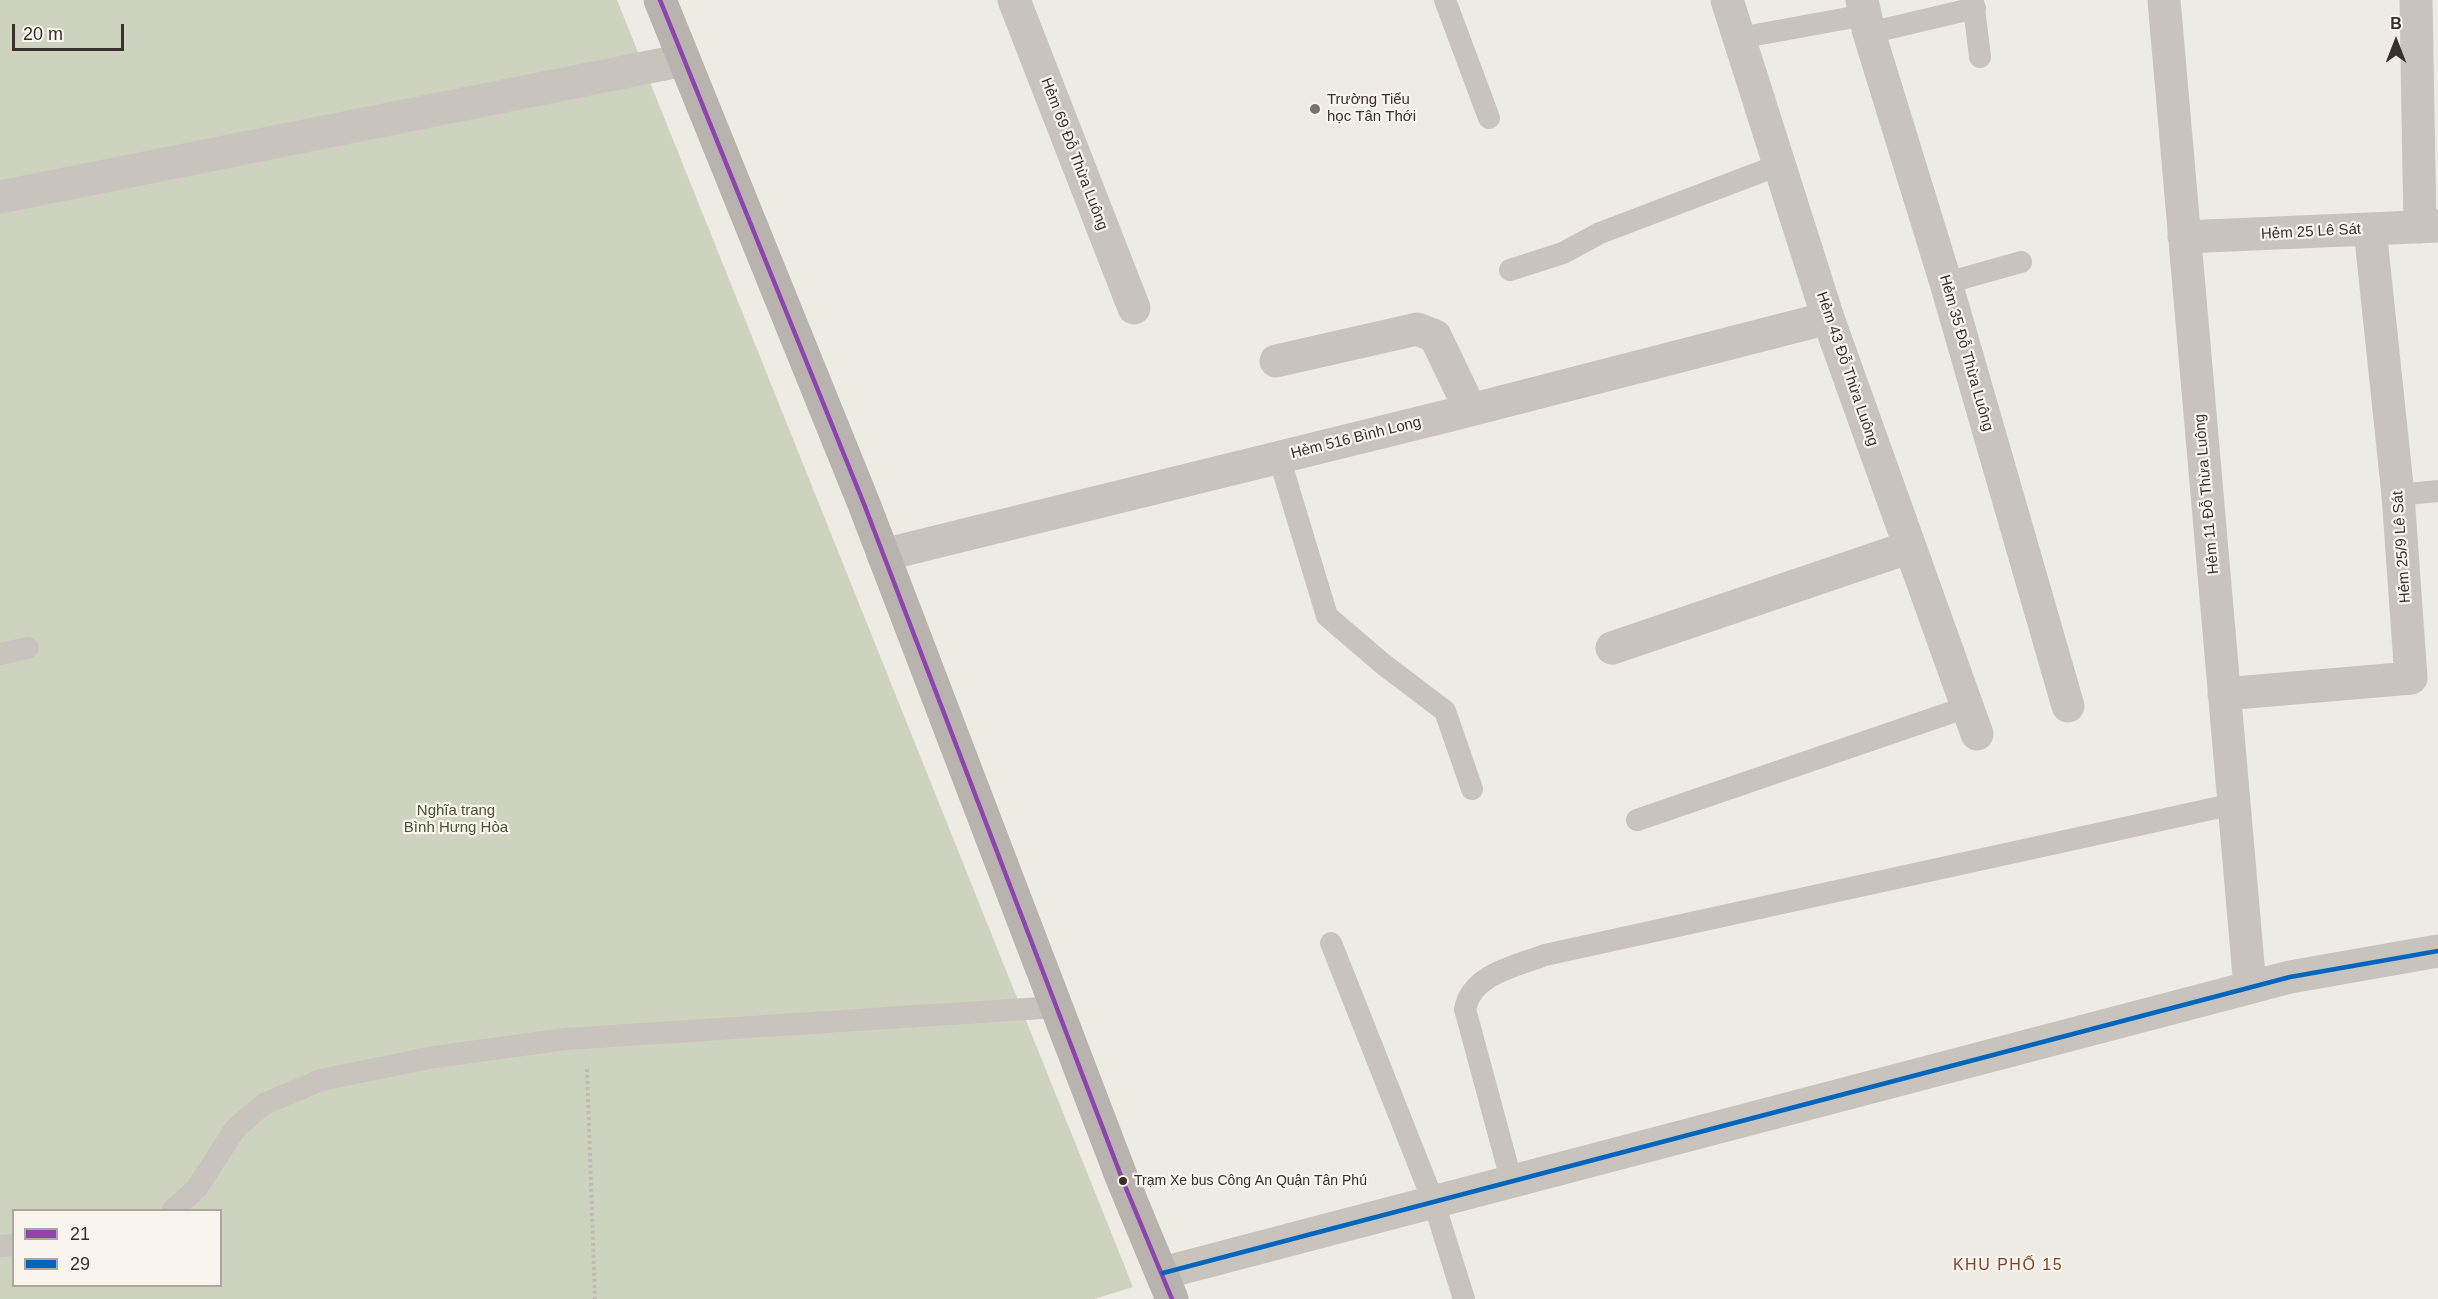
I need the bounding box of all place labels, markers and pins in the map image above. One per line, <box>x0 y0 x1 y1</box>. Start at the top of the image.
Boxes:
place label: Trường Tiểu học Tân Thới <box>1327 91 1416 126</box>
marker: Trường Tiểu học Tân Thới <box>1308 102 1322 116</box>
place label: Trạm Xe bus Công An Quận Tân Phú <box>1134 1173 1367 1189</box>
marker: Trạm Xe bus Công An Quận Tân Phú <box>1117 1175 1129 1187</box>

